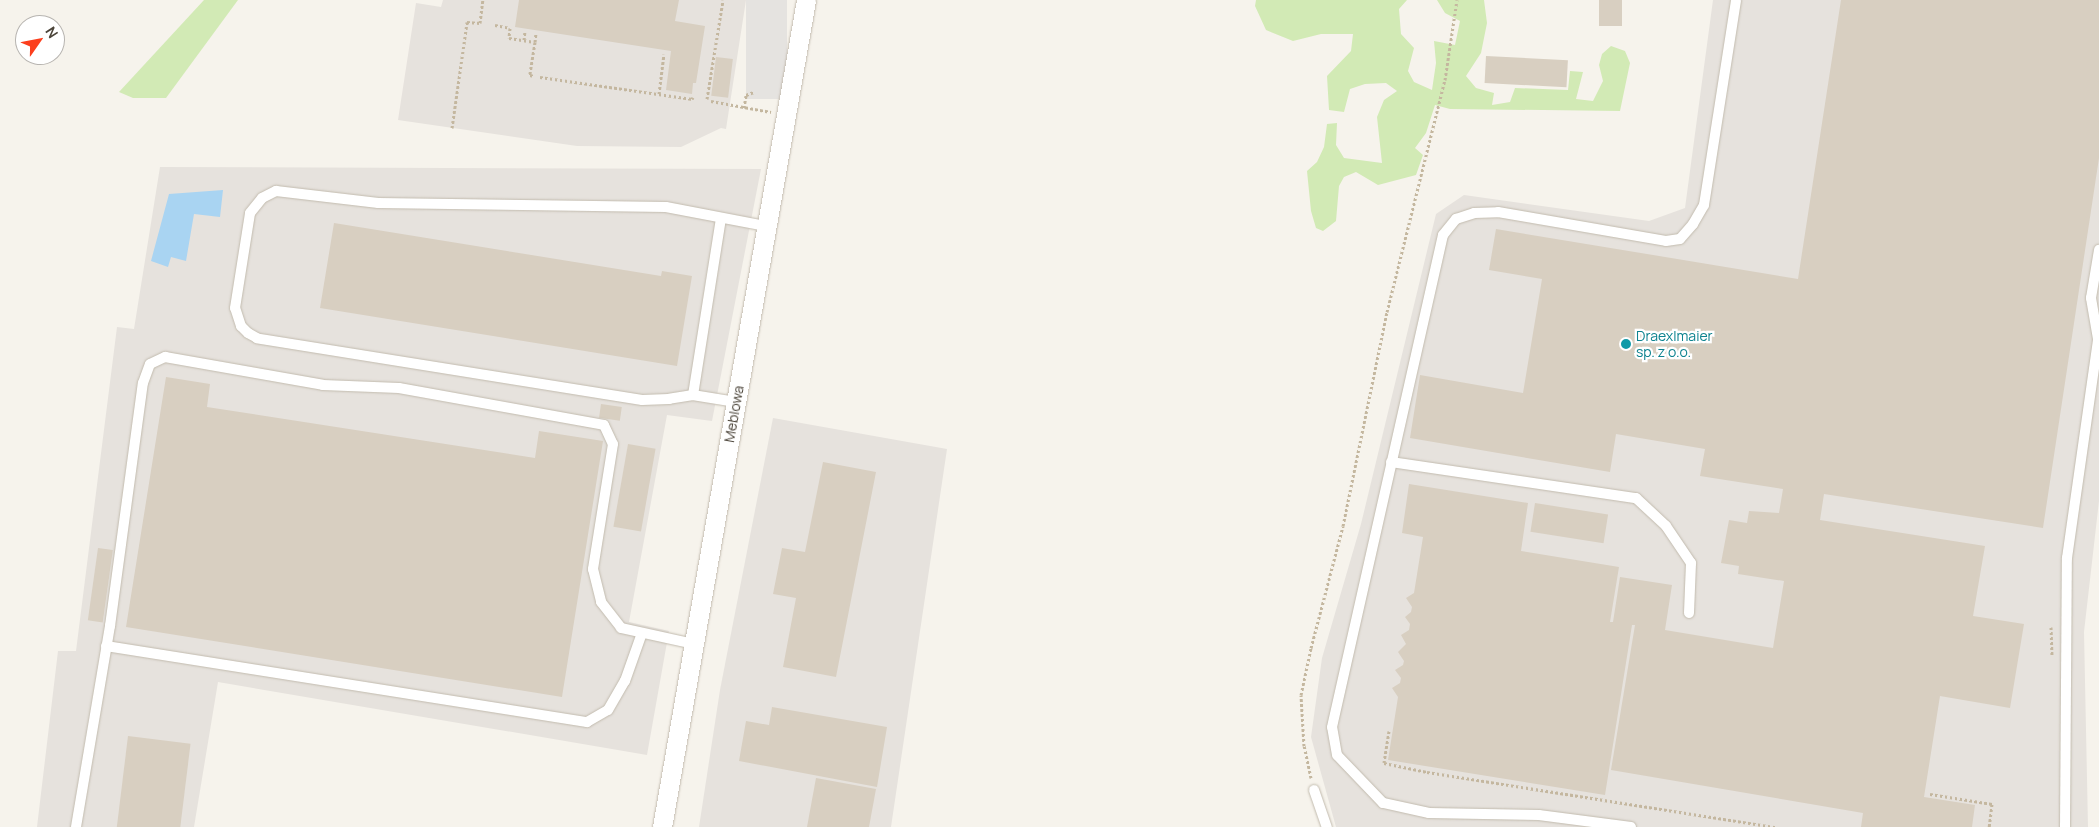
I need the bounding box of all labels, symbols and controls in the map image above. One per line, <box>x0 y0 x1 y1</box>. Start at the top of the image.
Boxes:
north arrow <box>15 15 65 65</box>
text: N <box>41 23 63 41</box>
place label: Draexlmaier sp. z o.o. <box>1636 328 1713 361</box>
marker: Draexlmaier sp. z o.o. <box>1620 338 1632 350</box>
street label: Meblowa <box>721 384 747 444</box>

